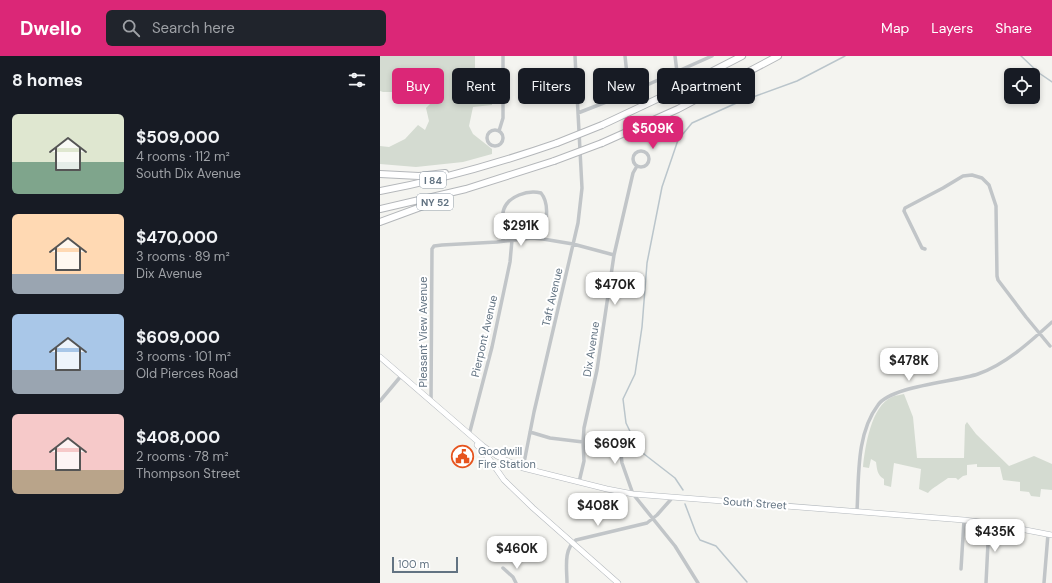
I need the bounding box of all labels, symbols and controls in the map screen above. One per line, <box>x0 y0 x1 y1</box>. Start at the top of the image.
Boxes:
search box <box>106 10 386 46</box>
text: Dwello <box>20 16 82 41</box>
icon: search <box>120 17 142 39</box>
text: Search here <box>152 18 235 38</box>
text: Map <box>881 19 909 37</box>
text: Layers <box>931 19 973 37</box>
text: Share <box>995 19 1032 37</box>
chip: Buy <box>392 68 444 104</box>
chip: Rent <box>452 68 510 104</box>
chip: Filters <box>518 68 585 104</box>
chip: New <box>593 68 649 104</box>
chip: Apartment <box>657 68 755 104</box>
map controls <box>1004 68 1040 104</box>
button: locate <box>1004 68 1040 104</box>
text: 8 homes <box>12 69 83 91</box>
icon: filters <box>346 69 368 91</box>
pin: $509K <box>625 116 681 150</box>
text: $509K <box>632 120 674 137</box>
text: $509,000 <box>136 126 220 148</box>
icon: home <box>44 130 92 178</box>
text: 4 rooms · 112 m² <box>136 148 230 165</box>
text: South Dix Avenue <box>136 165 241 182</box>
road number: I 84 <box>420 172 446 188</box>
road number: NY 52 <box>417 194 453 210</box>
pin: $291K <box>493 213 549 247</box>
text: $291K <box>503 217 539 234</box>
text: $470,000 <box>136 226 218 248</box>
icon: home <box>44 230 92 278</box>
text: 3 rooms · 89 m² <box>136 248 230 265</box>
text: Dix Avenue <box>136 265 202 282</box>
street label: Taft Avenue <box>538 266 566 328</box>
pin: $470K <box>587 272 643 306</box>
text: $470K <box>595 276 635 293</box>
street label: Pleasant View Avenue <box>416 277 430 387</box>
street label: Pierpont Avenue <box>468 294 500 378</box>
street label: Dix Avenue <box>580 320 602 378</box>
text: $609,000 <box>136 326 220 348</box>
icon: home <box>44 330 92 378</box>
text: 3 rooms · 101 m² <box>136 348 231 365</box>
pin: $478K <box>881 348 937 382</box>
text: $478K <box>889 352 929 369</box>
text: Old Pierces Road <box>136 365 238 382</box>
text: $408,000 <box>136 426 220 448</box>
icon: home <box>44 430 92 478</box>
pin: $609K <box>587 431 643 465</box>
text: $609K <box>594 435 636 452</box>
public building icon: Goodwill Fire Station <box>450 444 476 470</box>
place label: Goodwill Fire Station <box>478 444 536 471</box>
text: 2 rooms · 78 m² <box>136 448 228 465</box>
text: Thompson Street <box>136 465 240 482</box>
pin: $408K <box>570 493 626 527</box>
street label: South Street <box>723 494 787 512</box>
text: $408K <box>577 497 619 514</box>
pin: $435K <box>967 519 1023 553</box>
text: $435K <box>975 523 1015 540</box>
pin: $460K <box>489 536 545 570</box>
text: $460K <box>496 540 538 557</box>
scale bar <box>392 555 458 574</box>
text: 100 m <box>398 557 429 571</box>

